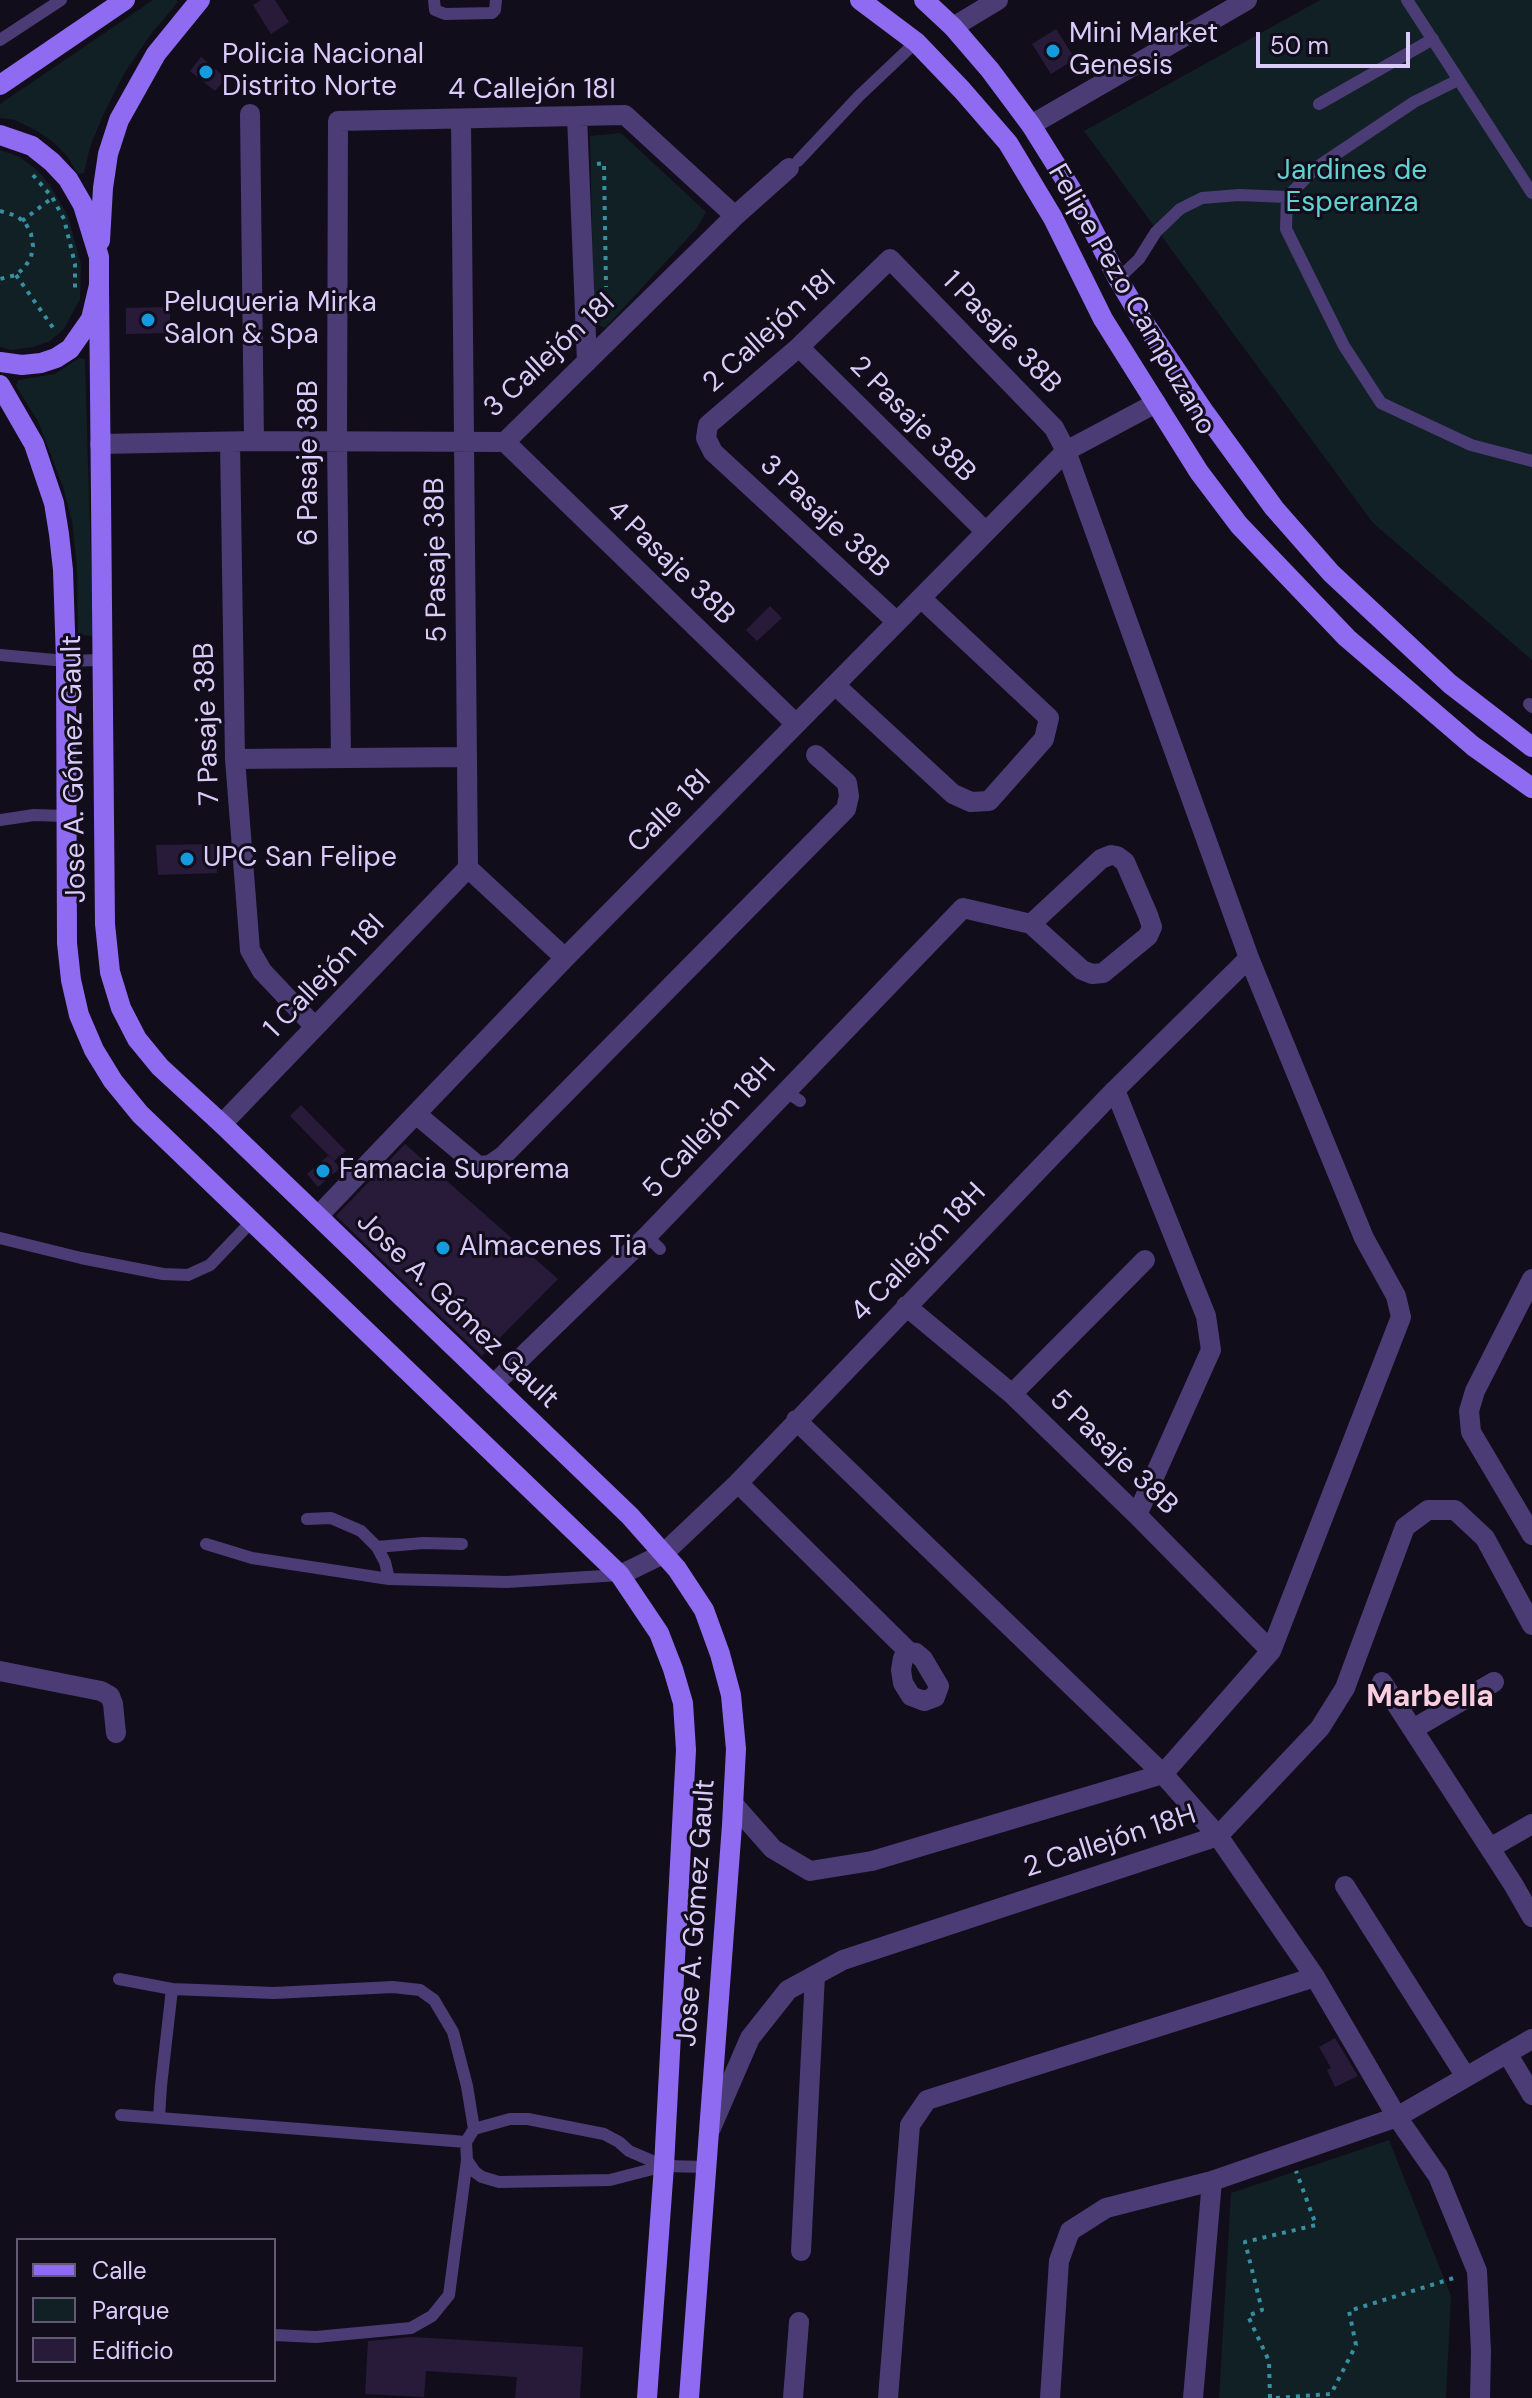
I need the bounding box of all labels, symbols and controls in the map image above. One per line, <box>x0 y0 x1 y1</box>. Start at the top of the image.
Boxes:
scale bar <box>1260 16 1414 66</box>
place label: Mini Market Genesis <box>1069 18 1218 84</box>
text: 50 m <box>1270 30 1329 61</box>
place label: Policia Nacional Distrito Norte <box>222 39 424 105</box>
marker: Mini Market Genesis <box>1044 42 1062 60</box>
marker: Policia Nacional Distrito Norte <box>197 63 215 81</box>
street label: 4 Callejón 18I <box>448 74 616 108</box>
park label: Jardines de Esperanza <box>1277 155 1427 221</box>
street label: Felipe Pezo Campuzano <box>1040 159 1222 441</box>
street label: 2 Callejón 18I <box>697 264 843 400</box>
street label: 1 Pasaje 38B <box>934 265 1068 401</box>
place label: Peluqueria Mirka Salon & Spa <box>164 287 377 353</box>
street label: 3 Callejón 18I <box>477 287 623 425</box>
marker: Peluqueria Mirka Salon & Spa <box>139 311 157 329</box>
street label: 2 Pasaje 38B <box>842 350 982 490</box>
street label: 6 Pasaje 38B <box>293 380 327 546</box>
street label: 3 Pasaje 38B <box>752 449 896 585</box>
street label: 5 Pasaje 38B <box>419 477 455 643</box>
street label: 4 Pasaje 38B <box>599 494 741 632</box>
street label: Jose A. Gómez Gault <box>56 635 94 903</box>
street label: 7 Pasaje 38B <box>188 642 228 806</box>
street label: Calle 18I <box>622 764 718 860</box>
place label: UPC San Felipe <box>203 842 397 876</box>
marker: UPC San Felipe <box>178 850 196 868</box>
street label: 1 Callejón 18I <box>258 908 392 1046</box>
street label: 5 Callejón 18H <box>636 1052 784 1206</box>
place label: Famacia Suprema <box>339 1154 570 1188</box>
marker: Famacia Suprema <box>314 1162 332 1180</box>
street label: 4 Callejón 18H <box>844 1177 994 1329</box>
street label: Jose A. Gómez Gault <box>349 1206 565 1416</box>
place label: Almacenes Tia <box>459 1231 647 1265</box>
marker: Almacenes Tia <box>434 1239 452 1257</box>
street label: 5 Pasaje 38B <box>1042 1384 1184 1522</box>
district label: Marbella <box>1366 1680 1494 1716</box>
street label: Jose A. Gómez Gault <box>671 1778 723 2048</box>
street label: 2 Callejón 18H <box>1020 1798 1200 1886</box>
legend <box>16 2238 276 2382</box>
text: Calle <box>92 2255 147 2286</box>
text: Parque <box>92 2295 169 2326</box>
text: Edificio <box>92 2335 174 2366</box>

